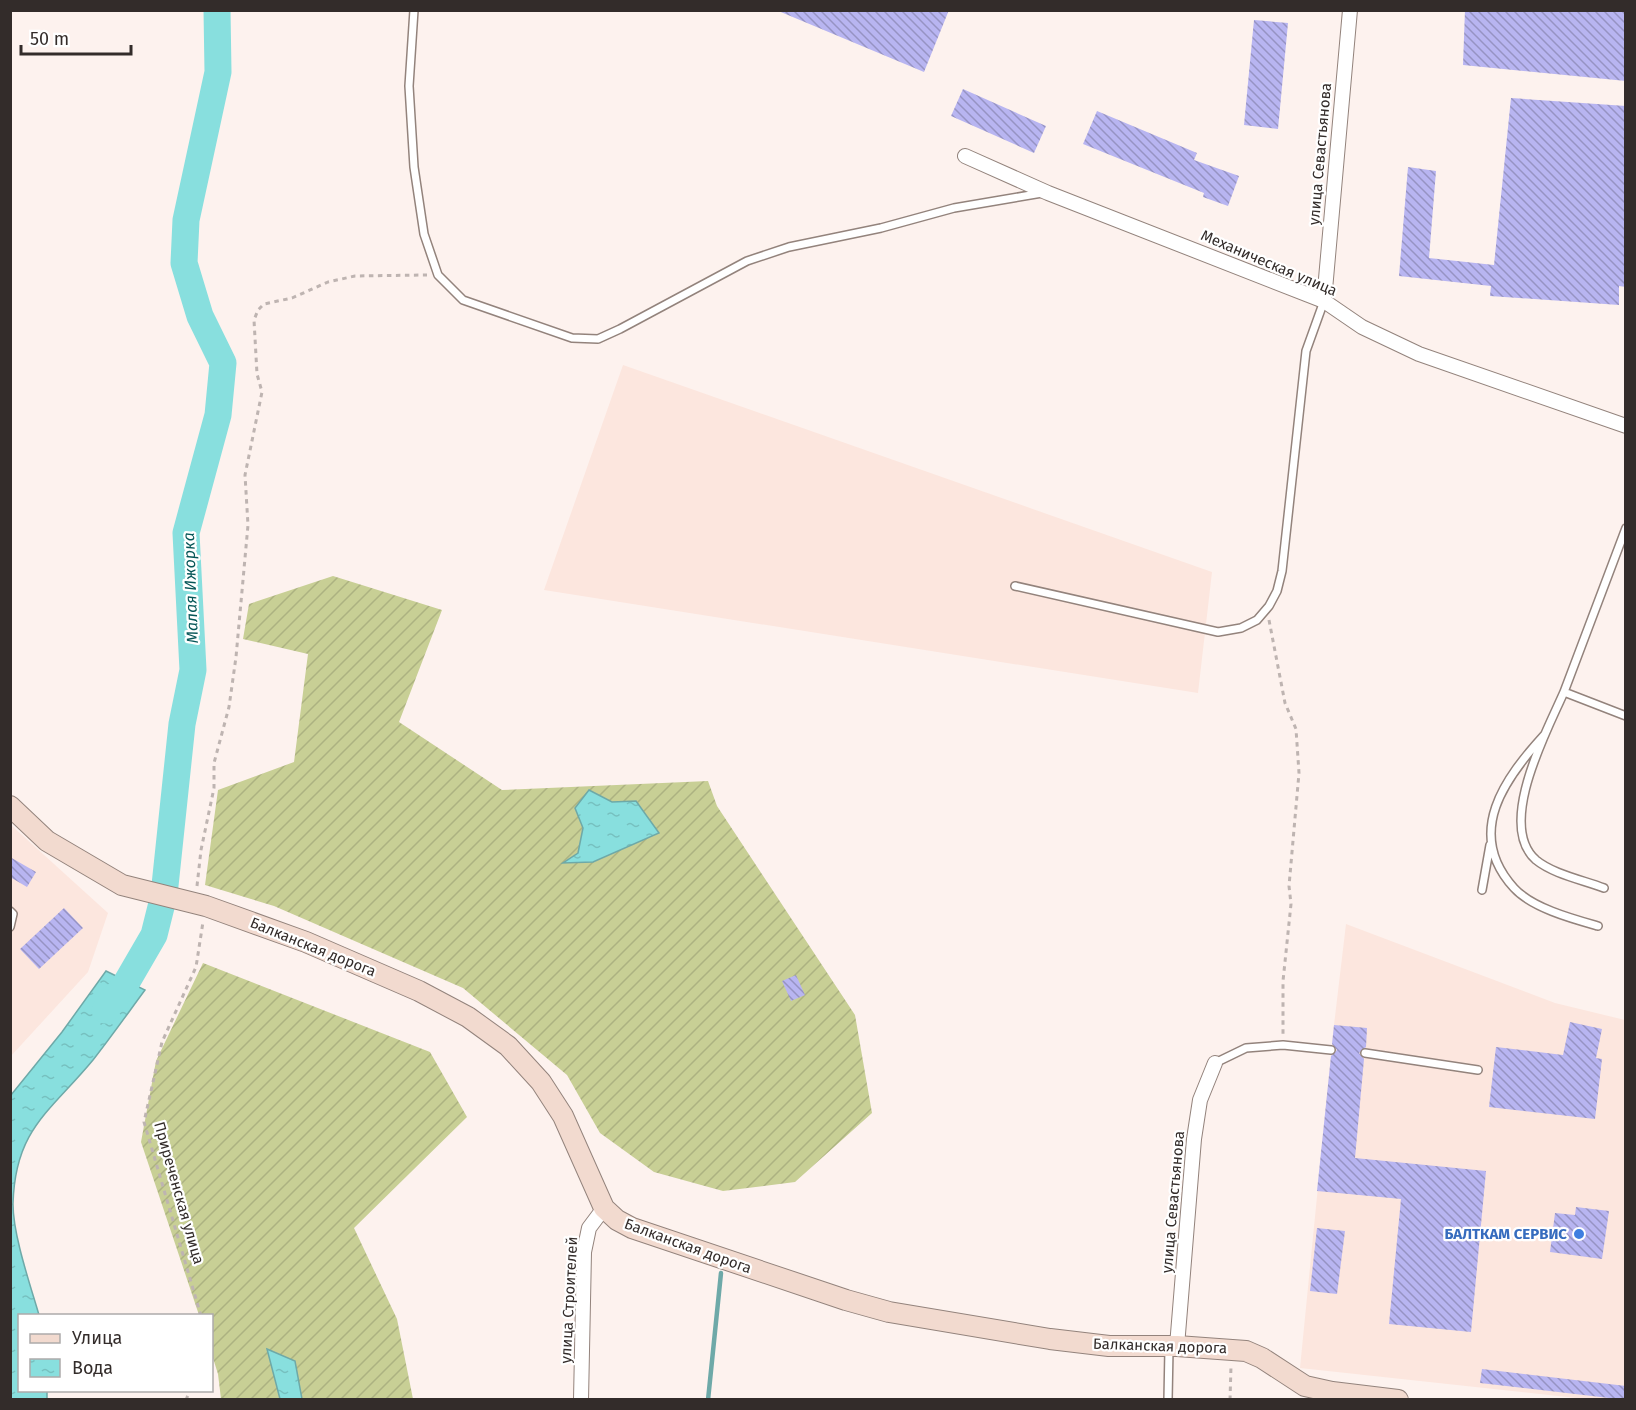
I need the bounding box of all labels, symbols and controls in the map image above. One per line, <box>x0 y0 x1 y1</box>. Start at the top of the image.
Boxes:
scale bar <box>21 18 130 56</box>
text: 50 m <box>30 28 69 50</box>
street label: улица Севастьянова <box>1305 82 1335 226</box>
street label: Механическая улица <box>1198 226 1340 300</box>
water label: Малая Ижорка <box>179 532 202 644</box>
street label: Балканская дорога <box>248 914 378 980</box>
street label: Приреченская улица <box>150 1120 208 1266</box>
street label: улица Севастьянова <box>1158 1130 1188 1274</box>
street label: Балканская дорога <box>622 1215 754 1277</box>
place label: БАЛТКАМ СЕРВИС <box>1445 1225 1567 1243</box>
marker: БАЛТКАМ СЕРВИС <box>1572 1227 1586 1241</box>
street label: улица Строителей <box>557 1236 581 1364</box>
legend <box>18 1314 213 1392</box>
text: Улица <box>72 1327 122 1349</box>
street label: Балканская дорога <box>1093 1335 1227 1357</box>
text: Вода <box>72 1357 113 1379</box>

